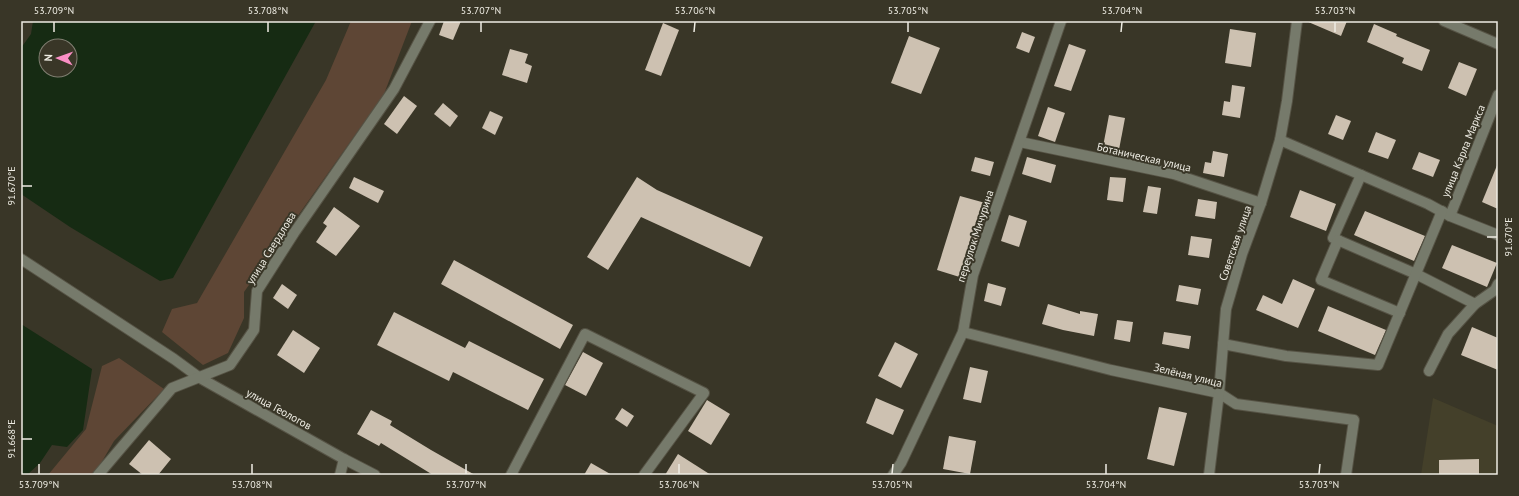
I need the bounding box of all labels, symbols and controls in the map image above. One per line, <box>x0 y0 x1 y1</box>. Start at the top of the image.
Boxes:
text: 53.709°N <box>34 4 74 17</box>
text: 53.708°N <box>248 4 288 17</box>
text: 53.707°N <box>461 4 501 17</box>
text: 53.706°N <box>675 4 715 17</box>
text: 53.705°N <box>888 4 928 17</box>
text: 53.704°N <box>1102 4 1142 17</box>
text: 53.703°N <box>1315 4 1355 17</box>
north arrow <box>38 38 78 78</box>
text: N <box>41 54 55 62</box>
street label: улица Карла Маркса <box>1438 103 1488 199</box>
street label: Ботаническая улица <box>1096 139 1192 175</box>
text: 91.670°E <box>5 167 18 206</box>
street label: переулок Мичурина <box>954 188 996 284</box>
street label: Советская улица <box>1216 203 1254 283</box>
street label: улица Свердлова <box>243 209 299 287</box>
text: 91.670°E <box>1502 218 1515 257</box>
street label: Зелёная улица <box>1152 360 1224 390</box>
street label: улица Геологов <box>244 385 314 433</box>
text: 91.668°E <box>5 420 18 459</box>
text: 53.709°N <box>19 478 59 491</box>
text: 53.708°N <box>232 478 272 491</box>
text: 53.707°N <box>446 478 486 491</box>
text: 53.706°N <box>659 478 699 491</box>
text: 53.705°N <box>872 478 912 491</box>
text: 53.704°N <box>1086 478 1126 491</box>
text: 53.703°N <box>1299 478 1339 491</box>

